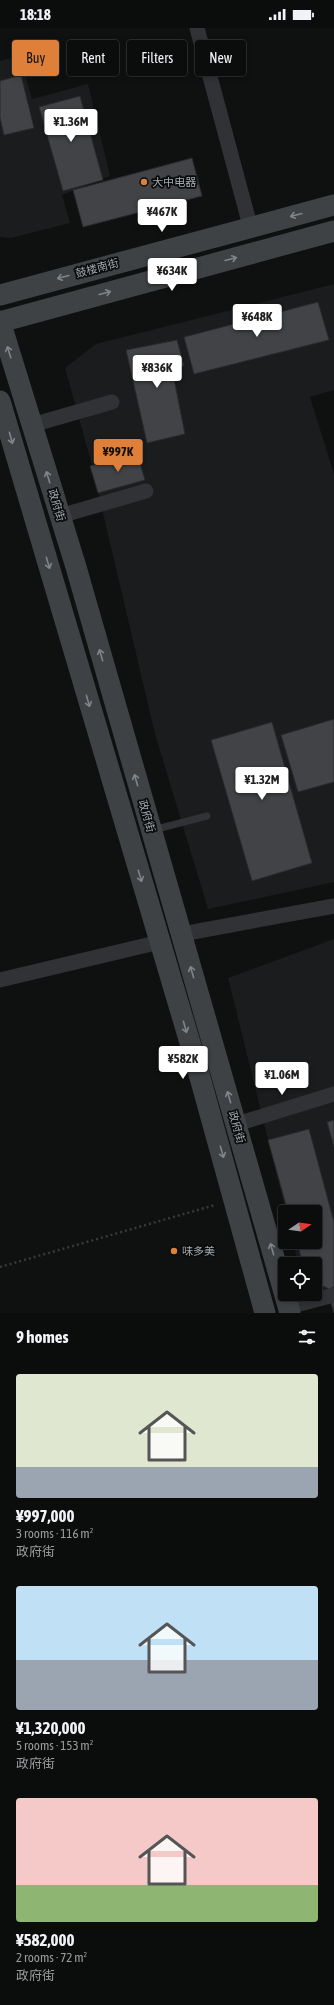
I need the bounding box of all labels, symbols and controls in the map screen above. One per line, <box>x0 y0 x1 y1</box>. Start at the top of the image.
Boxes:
text: 18:18 <box>20 6 51 23</box>
chip: Buy <box>12 40 59 76</box>
chip: Rent <box>67 40 119 76</box>
chip: Filters <box>127 40 187 76</box>
chip: New <box>195 40 246 76</box>
pin: ¥1.36M <box>38 109 104 143</box>
text: ¥1.36M <box>53 114 89 129</box>
place label: 大中电器 <box>152 176 196 188</box>
marker: 大中电器 <box>139 177 149 187</box>
pin: ¥467K <box>134 199 190 233</box>
text: ¥467K <box>147 204 177 219</box>
one-way arrow <box>290 211 303 219</box>
one-way arrow <box>224 255 237 262</box>
street label: 鼓楼南街 <box>74 257 120 279</box>
pin: ¥634K <box>144 258 200 292</box>
text: ¥634K <box>157 263 187 278</box>
one-way arrow <box>56 274 69 281</box>
one-way arrow <box>99 288 112 296</box>
pin: ¥648K <box>229 304 285 338</box>
text: ¥648K <box>242 309 272 324</box>
one-way arrow <box>5 346 12 359</box>
pin: ¥836K <box>129 355 185 389</box>
text: ¥836K <box>142 360 172 375</box>
one-way arrow <box>8 431 15 444</box>
pin: ¥997K <box>90 439 146 473</box>
text: ¥997K <box>103 444 133 459</box>
one-way arrow <box>44 470 51 483</box>
street label: 政府街 <box>46 487 68 523</box>
one-way arrow <box>44 556 52 569</box>
one-way arrow <box>97 649 104 662</box>
one-way arrow <box>85 694 92 707</box>
pin: ¥1.32M <box>229 767 295 801</box>
text: ¥1.32M <box>244 772 280 787</box>
one-way arrow <box>132 774 139 787</box>
street label: 政府街 <box>137 798 157 834</box>
one-way arrow <box>137 869 144 882</box>
one-way arrow <box>188 965 195 978</box>
one-way arrow <box>182 1021 189 1034</box>
pin: ¥582K <box>155 1046 211 1080</box>
text: ¥582K <box>168 1051 198 1066</box>
pin: ¥1.06M <box>249 1062 315 1096</box>
text: ¥1.06M <box>264 1067 300 1082</box>
one-way arrow <box>224 1090 232 1103</box>
street label: 政府街 <box>227 1109 247 1145</box>
one-way arrow <box>218 1146 226 1159</box>
north arrow <box>278 1205 322 1249</box>
map controls <box>278 1205 322 1301</box>
one-way arrow <box>268 1242 275 1255</box>
place label: 味多美 <box>182 1245 215 1257</box>
marker: 味多美 <box>169 1246 179 1256</box>
button: locate <box>278 1257 322 1301</box>
icon: filters <box>296 1326 318 1348</box>
text: 9 homes <box>16 1327 69 1347</box>
icon: home <box>131 1400 203 1472</box>
text: ¥997,000 <box>16 1506 75 1526</box>
text: 3 rooms · 116 m² <box>16 1526 93 1541</box>
text: 政府街 <box>16 1544 55 1559</box>
icon: home <box>131 1612 203 1684</box>
text: ¥1,320,000 <box>16 1718 86 1738</box>
text: 5 rooms · 153 m² <box>16 1738 93 1753</box>
text: 政府街 <box>16 1756 55 1771</box>
icon: home <box>131 1824 203 1896</box>
text: ¥582,000 <box>16 1930 75 1950</box>
text: 2 rooms · 72 m² <box>16 1950 87 1965</box>
text: 政府街 <box>16 1968 55 1983</box>

